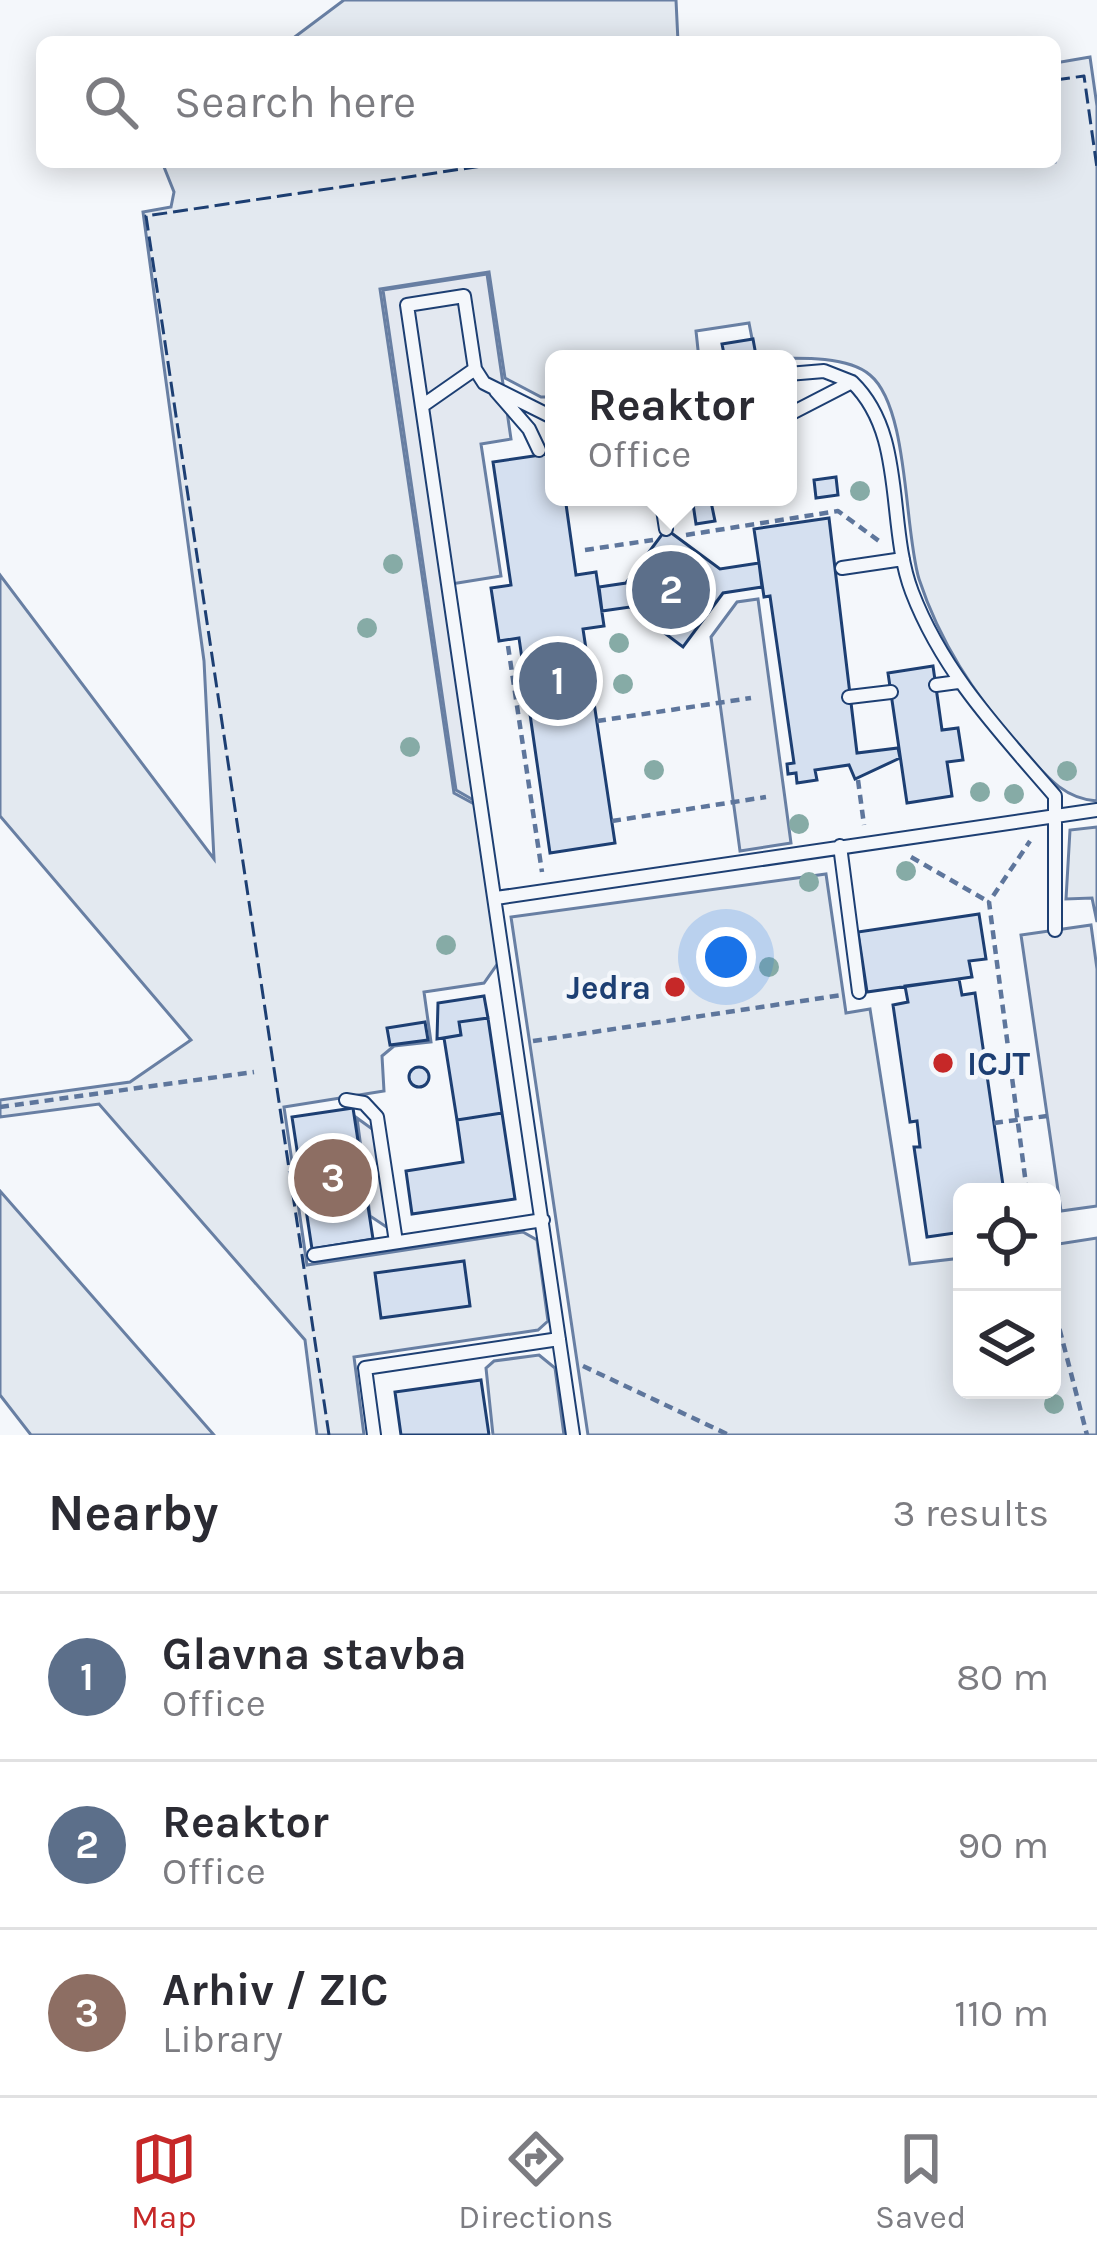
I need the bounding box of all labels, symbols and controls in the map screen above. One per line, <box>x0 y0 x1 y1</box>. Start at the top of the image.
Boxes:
search box <box>36 36 1061 168</box>
icon: search <box>78 69 144 135</box>
text: Search here <box>174 76 416 128</box>
popup <box>545 350 797 506</box>
text: Reaktor <box>588 379 754 431</box>
text: Office <box>588 431 691 477</box>
pin: 2 <box>632 545 710 635</box>
pin: 1 <box>519 636 597 726</box>
your location <box>696 927 756 987</box>
place label: Jedra <box>566 969 651 1007</box>
marker: Jedra <box>662 974 688 1000</box>
place label: ICJT <box>967 1045 1031 1083</box>
marker: ICJT <box>930 1050 956 1076</box>
pin: 3 <box>294 1133 372 1223</box>
map controls <box>953 1183 1061 1399</box>
button: locate <box>953 1183 1061 1291</box>
button: layers <box>953 1291 1061 1399</box>
text: Nearby <box>48 1483 218 1543</box>
text: 3 results <box>892 1490 1049 1536</box>
text: Glavna stavba <box>162 1628 467 1680</box>
text: 1 <box>80 1654 94 1700</box>
text: 80 m <box>956 1654 1049 1700</box>
text: Office <box>162 1680 266 1726</box>
text: Reaktor <box>162 1796 329 1848</box>
text: 2 <box>75 1822 99 1868</box>
text: 90 m <box>957 1822 1049 1868</box>
text: Office <box>162 1848 266 1894</box>
text: Arhiv / ZIC <box>162 1964 388 2016</box>
text: 3 <box>75 1990 99 2036</box>
text: 110 m <box>954 1990 1049 2036</box>
text: Library <box>162 2016 283 2062</box>
tab: Map <box>131 2126 197 2236</box>
tab: Directions <box>458 2126 613 2236</box>
tab: Saved <box>875 2126 966 2236</box>

